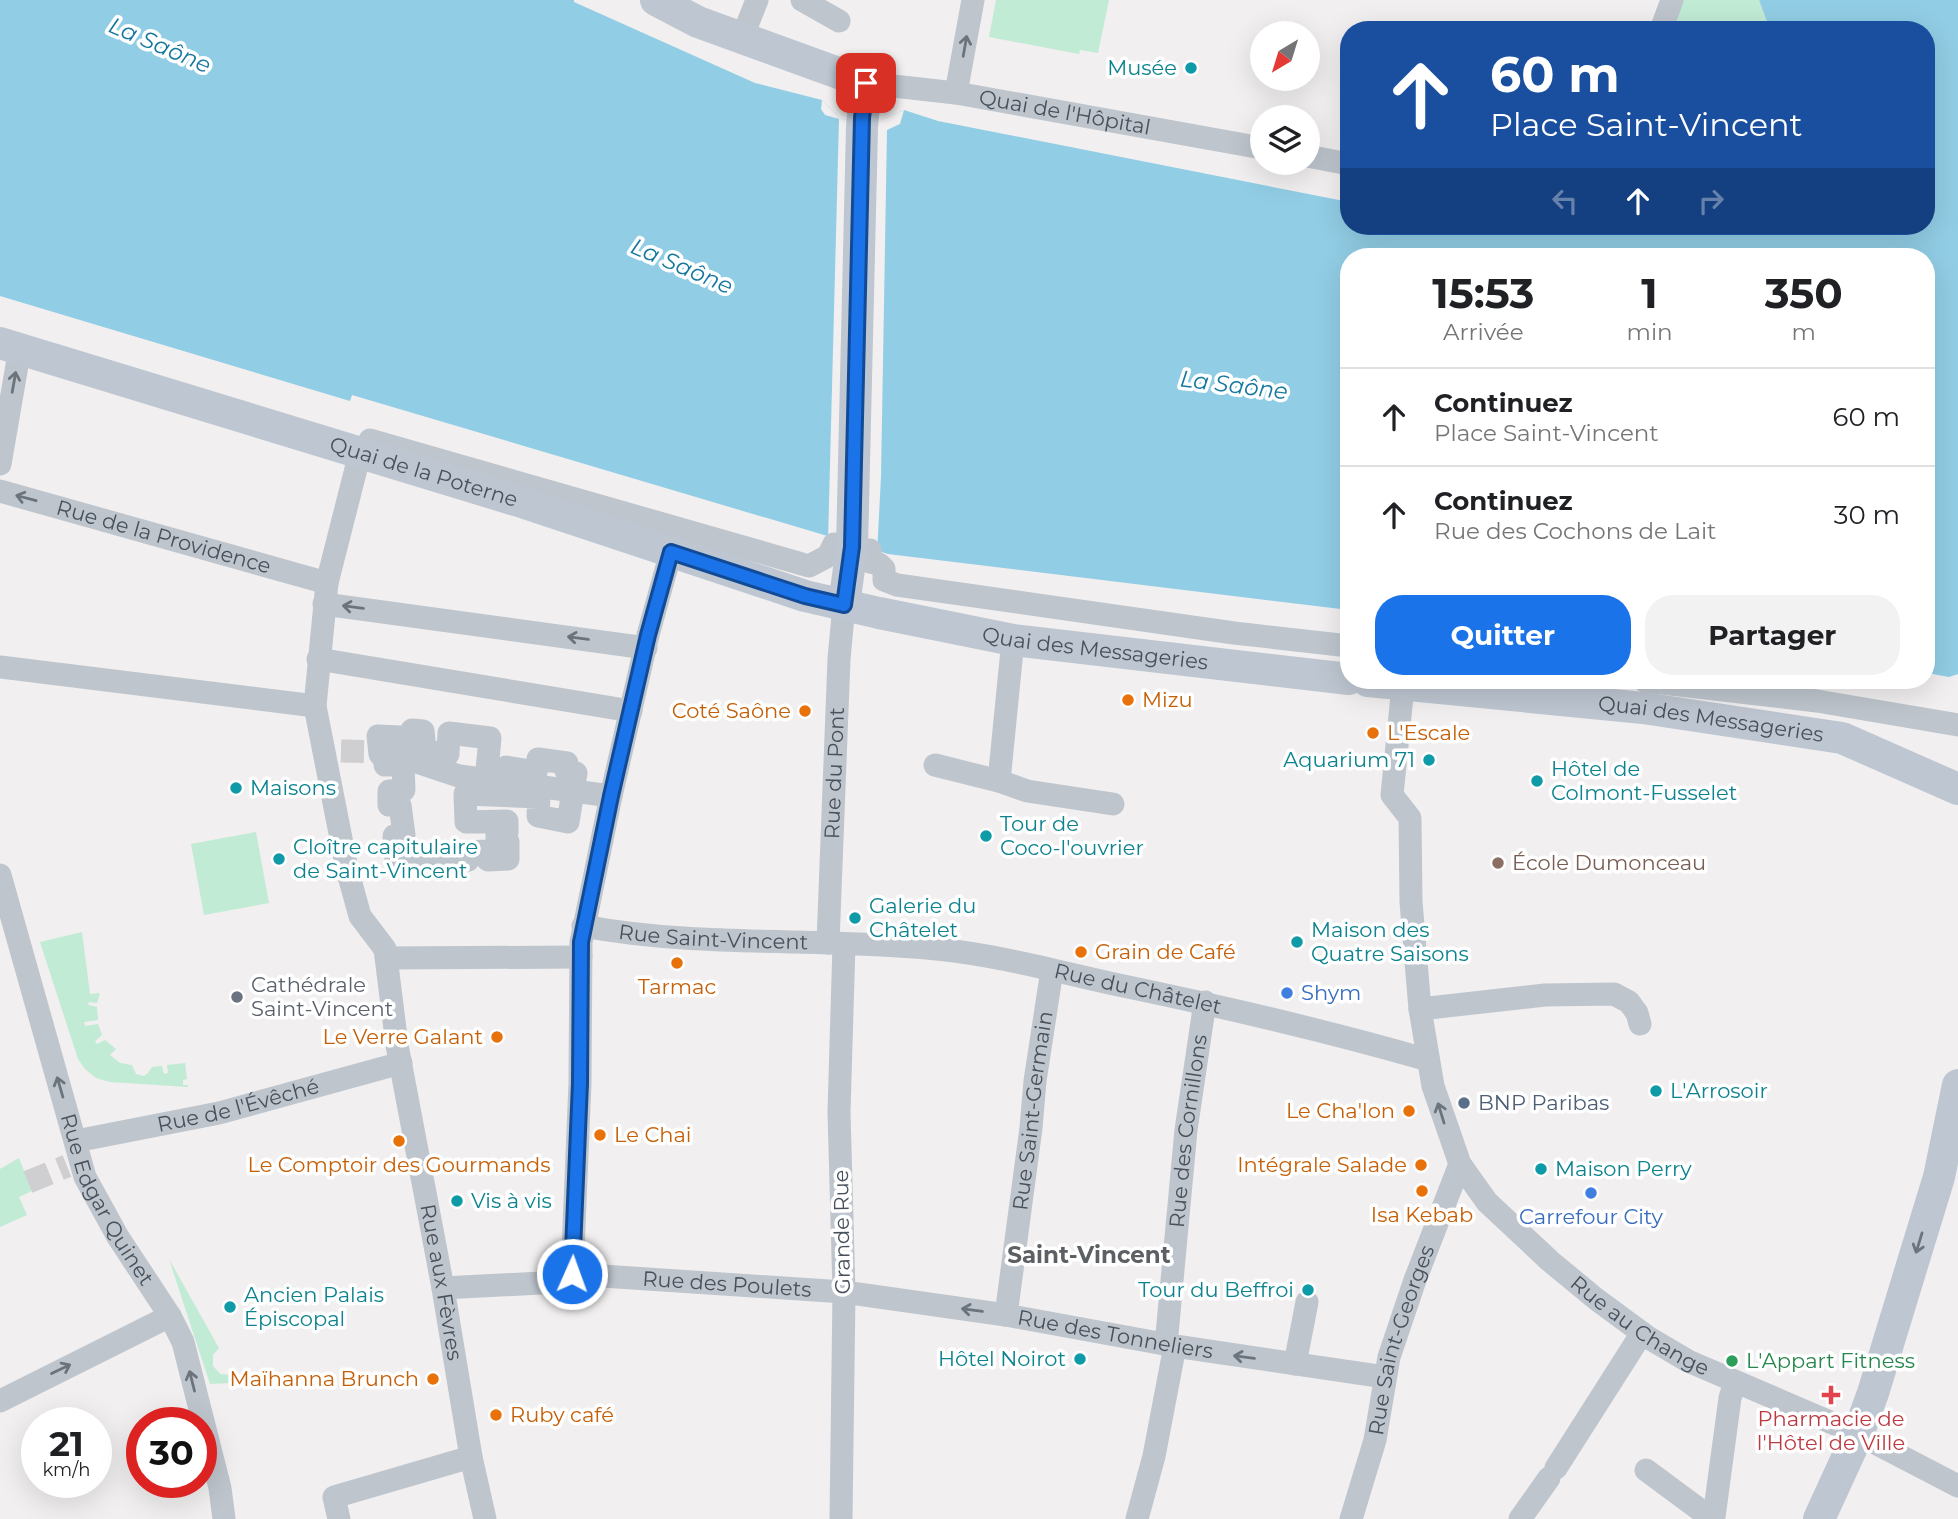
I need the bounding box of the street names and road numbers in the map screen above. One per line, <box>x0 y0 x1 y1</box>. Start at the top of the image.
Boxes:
street label: Quai de l'Hôpital <box>977 84 1153 140</box>
street label: Quai de la Poterne <box>327 431 521 512</box>
street label: Rue de la Providence <box>54 495 274 579</box>
street label: Quai des Messageries <box>980 621 1209 675</box>
street label: Quai des Messageries <box>1597 691 1825 747</box>
street label: Rue du Pont <box>819 707 849 840</box>
street label: Rue Saint-Vincent <box>617 919 808 954</box>
street label: Rue du Châtelet <box>1052 958 1224 1019</box>
street label: Rue Saint-Germain <box>1007 1009 1058 1212</box>
street label: Rue des Cornillons <box>1164 1033 1212 1229</box>
street label: Rue de l'Évêché <box>155 1073 322 1137</box>
street label: Rue Edgar Quinet <box>56 1111 159 1290</box>
street label: Grande Rue <box>828 1169 855 1295</box>
street label: Rue aux Fèvres <box>415 1202 468 1362</box>
street label: Rue Saint-Georges <box>1363 1241 1439 1437</box>
street label: Rue des Poulets <box>642 1266 812 1302</box>
street label: Rue au Change <box>1566 1270 1713 1381</box>
street label: Rue des Tonneliers <box>1016 1304 1215 1363</box>

